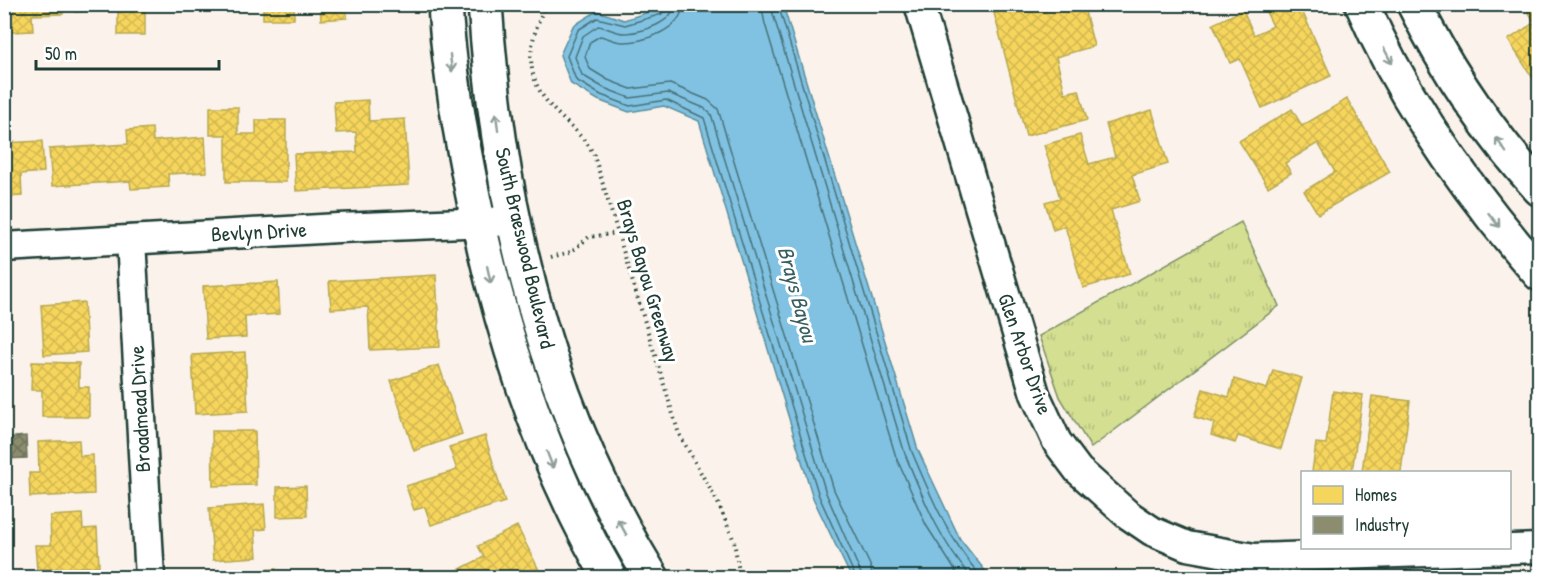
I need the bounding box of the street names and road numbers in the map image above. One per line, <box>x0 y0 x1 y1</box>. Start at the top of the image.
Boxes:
street label: South Braeswood Boulevard <box>488 145 563 351</box>
street label: Brays Bayou Greenway <box>610 196 687 366</box>
street label: Bevlyn Drive <box>210 215 308 248</box>
street label: Glen Arbor Drive <box>991 289 1060 418</box>
street label: Broadmead Drive <box>122 345 157 473</box>

